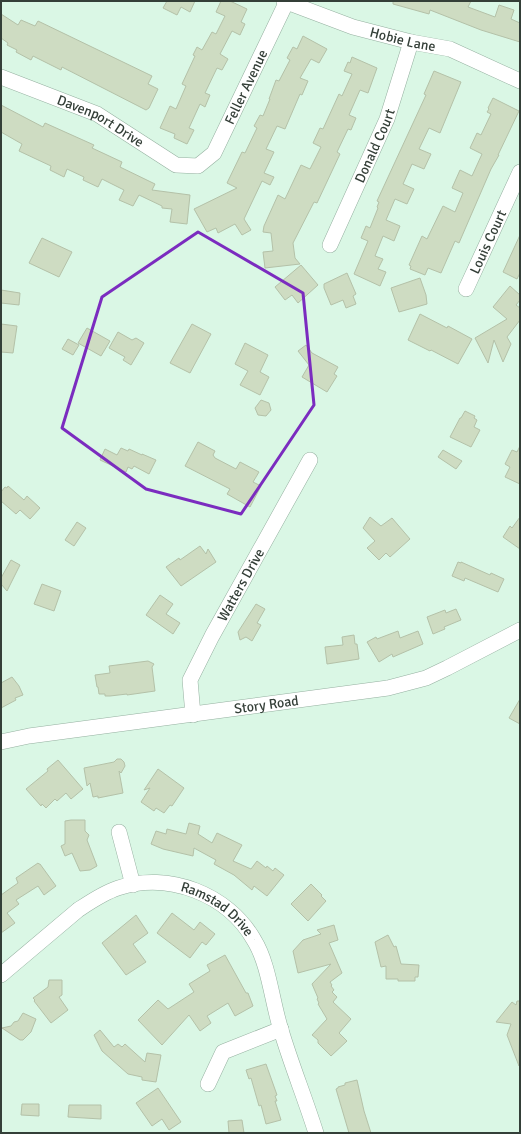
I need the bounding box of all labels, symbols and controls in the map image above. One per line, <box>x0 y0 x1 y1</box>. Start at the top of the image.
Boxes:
street label: Hobie Lane <box>368 23 437 55</box>
street label: Feller Avenue <box>221 47 271 127</box>
street label: Davenport Drive <box>55 91 147 151</box>
street label: Donald Court <box>351 106 398 185</box>
street label: Louis Court <box>466 207 510 276</box>
street label: Watters Drive <box>213 545 268 624</box>
street label: Story Road <box>233 692 300 717</box>
street label: Ramstad Drive <box>179 878 258 939</box>

